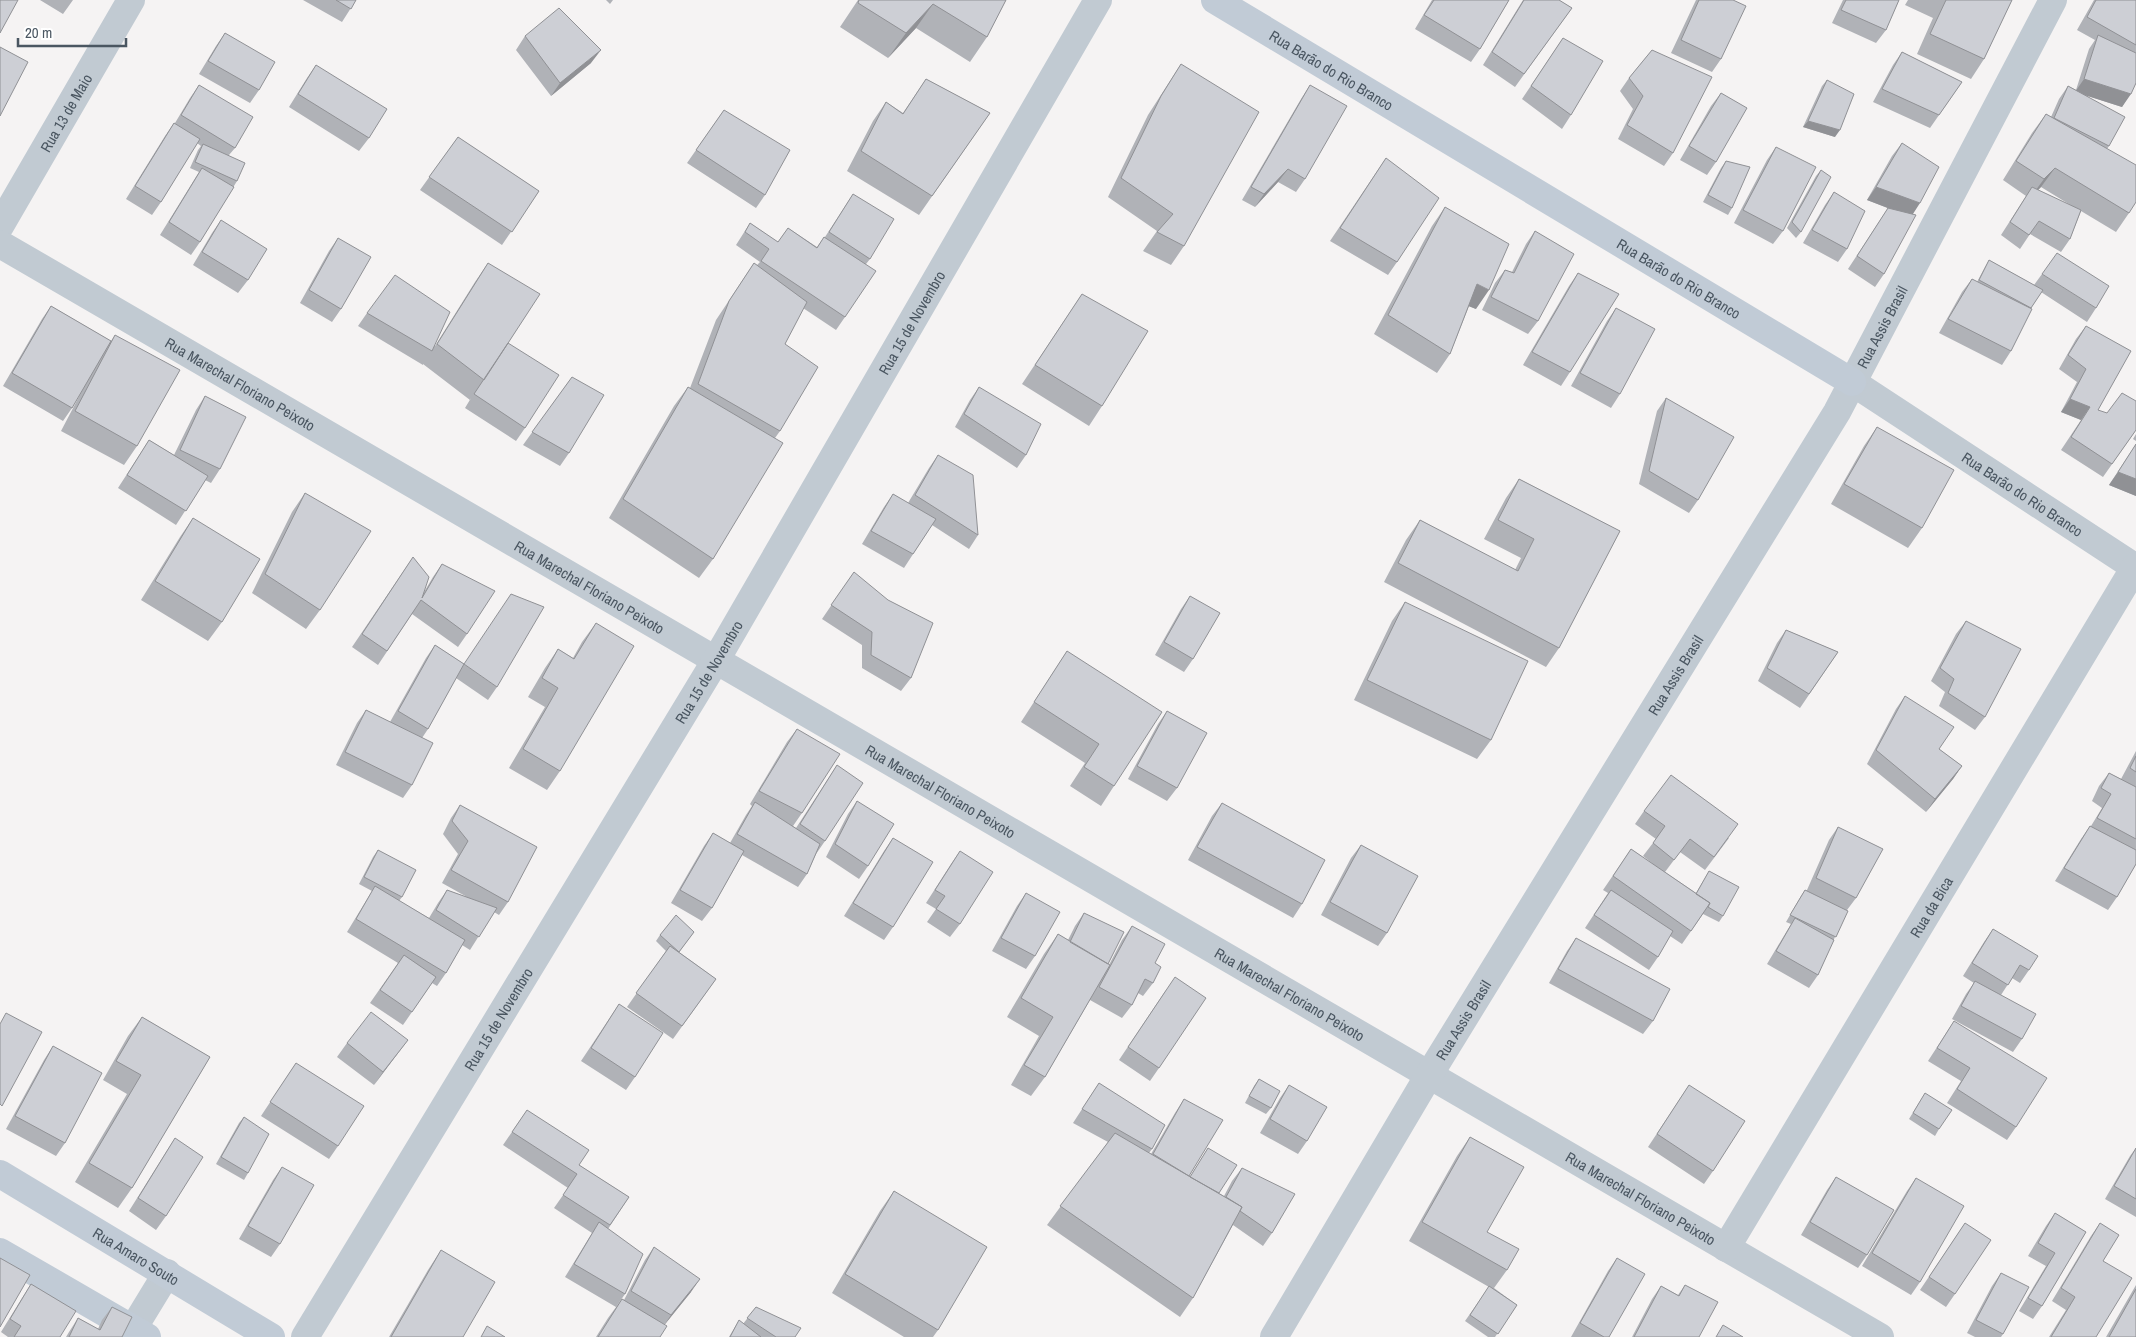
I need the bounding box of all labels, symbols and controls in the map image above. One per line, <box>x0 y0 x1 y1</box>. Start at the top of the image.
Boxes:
scale bar <box>18 15 125 47</box>
text: 20 m <box>25 22 52 43</box>
street label: Rua Barão do Rio Branco <box>1266 25 1398 115</box>
street label: Rua 13 de Maio <box>35 69 97 156</box>
street label: Rua Barão do Rio Branco <box>1613 233 1745 324</box>
street label: Rua 15 de Novembro <box>873 266 950 378</box>
street label: Rua Assis Brasil <box>1851 282 1912 372</box>
street label: Rua Marechal Floriano Peixoto <box>161 332 319 436</box>
street label: Rua Barão do Rio Branco <box>1958 446 2088 541</box>
street label: Rua Marechal Floriano Peixoto <box>511 535 669 639</box>
street label: Rua 15 de Novembro <box>669 616 747 727</box>
street label: Rua Assis Brasil <box>1642 631 1708 719</box>
street label: Rua Marechal Floriano Peixoto <box>862 739 1020 843</box>
street label: Rua da Bica <box>1904 872 1957 941</box>
street label: Rua Marechal Floriano Peixoto <box>1211 942 1369 1046</box>
street label: Rua 15 de Novembro <box>459 963 537 1074</box>
street label: Rua Assis Brasil <box>1430 976 1495 1064</box>
street label: Rua Marechal Floriano Peixoto <box>1562 1146 1720 1250</box>
street label: Rua Amaro Souto <box>89 1222 183 1290</box>

